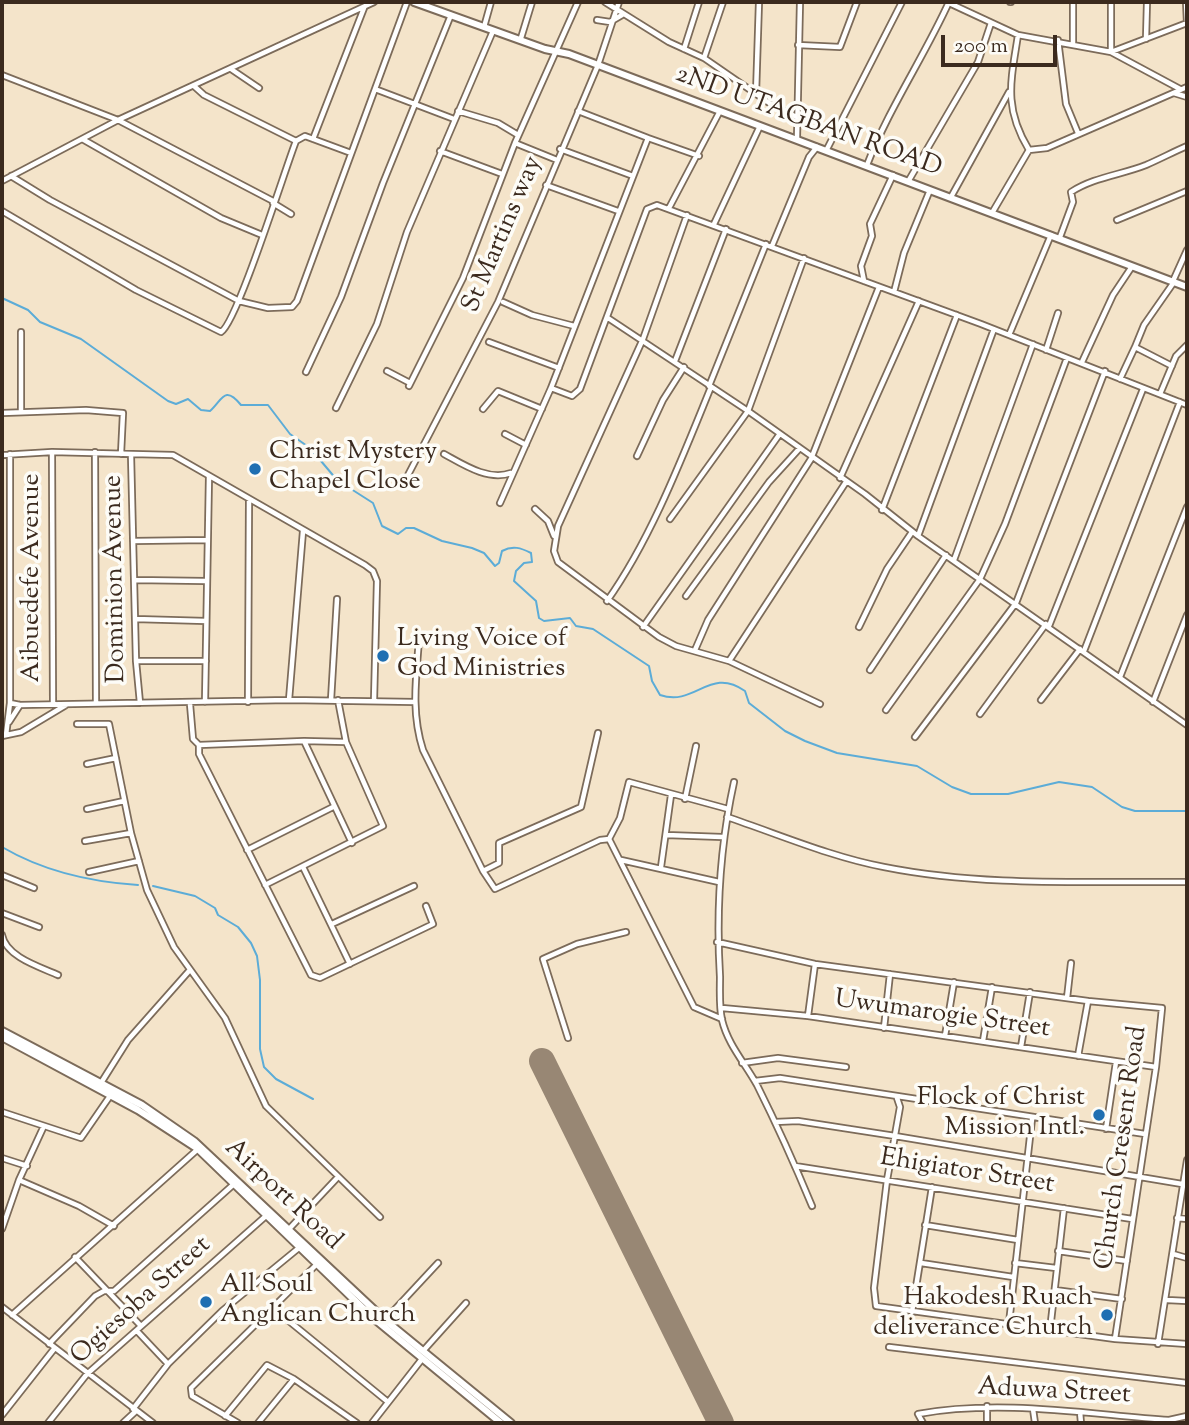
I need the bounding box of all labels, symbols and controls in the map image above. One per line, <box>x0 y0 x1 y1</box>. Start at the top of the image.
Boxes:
scale bar <box>944 21 1060 65</box>
text: 200 m <box>954 32 1008 62</box>
street label: 2ND UTAGBAN ROAD <box>671 60 945 186</box>
street label: St Martins way <box>457 152 551 318</box>
place label: Christ Mystery Chapel Close <box>269 438 437 500</box>
marker: Christ Mystery Chapel Close <box>247 461 263 477</box>
street label: Aibuedefe Avenue <box>18 473 50 683</box>
street label: Dominion Avenue <box>100 475 134 683</box>
place label: Living Voice of God Ministries <box>397 625 567 686</box>
marker: Living Voice of God Ministries <box>375 648 391 664</box>
street label: Uwumarogie Street <box>832 985 1052 1047</box>
street label: Church Cresent Road <box>1090 1024 1156 1272</box>
place label: Flock of Christ Mission Intl. <box>917 1084 1085 1146</box>
marker: Flock of Christ Mission Intl. <box>1091 1107 1107 1123</box>
street label: Airport Road <box>217 1134 347 1258</box>
street label: Ehigiator Street <box>878 1144 1056 1202</box>
street label: Ogiesoba Street <box>66 1231 218 1373</box>
place label: All Soul Anglican Church <box>220 1271 416 1332</box>
place label: Hakodesh Ruach deliverance Church <box>873 1284 1093 1346</box>
marker: All Soul Anglican Church <box>198 1294 214 1310</box>
marker: Hakodesh Ruach deliverance Church <box>1099 1307 1115 1323</box>
street label: Aduwa Street <box>977 1373 1131 1413</box>

